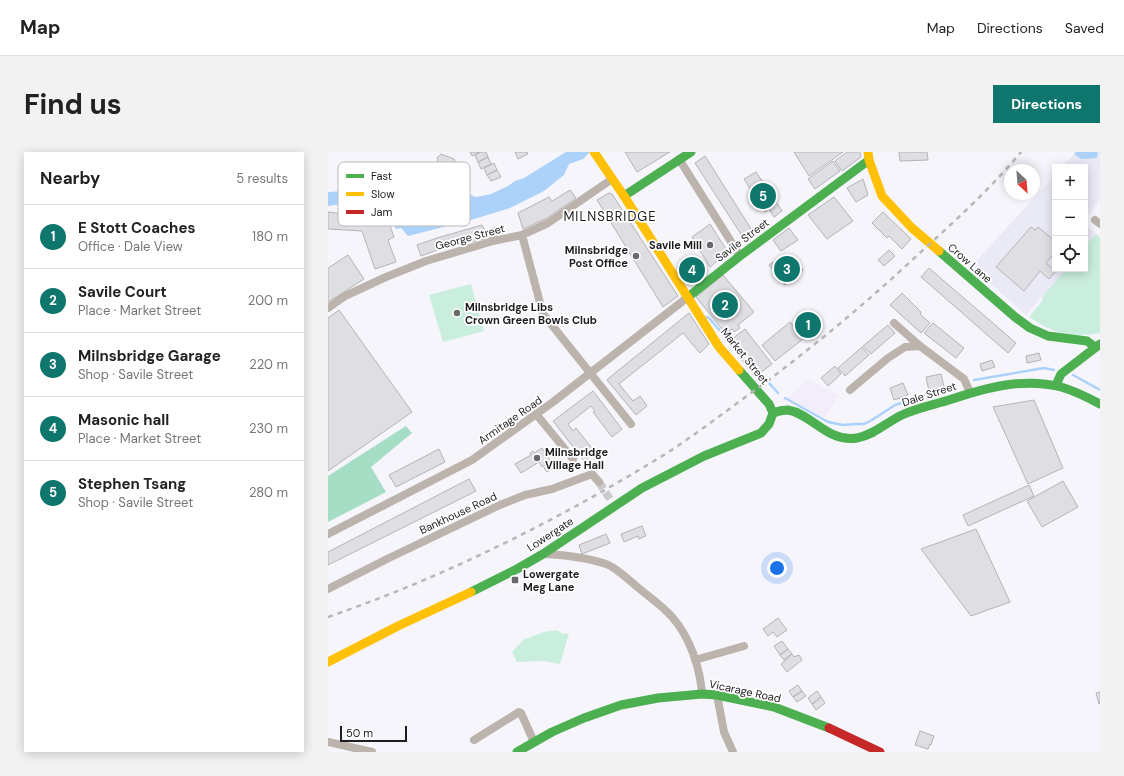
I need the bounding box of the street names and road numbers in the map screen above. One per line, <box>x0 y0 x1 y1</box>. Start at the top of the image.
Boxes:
street label: Savile Street <box>712 215 772 265</box>
street label: George Street <box>434 221 506 253</box>
street label: Crow Lane <box>945 240 995 286</box>
street label: Market Street <box>718 325 772 387</box>
street label: Dale Street <box>900 379 958 409</box>
street label: Armitage Road <box>475 393 545 447</box>
street label: Bankhouse Road <box>417 489 499 537</box>
street label: Lowergate <box>524 514 576 554</box>
street label: Vicarage Road <box>708 677 782 705</box>

